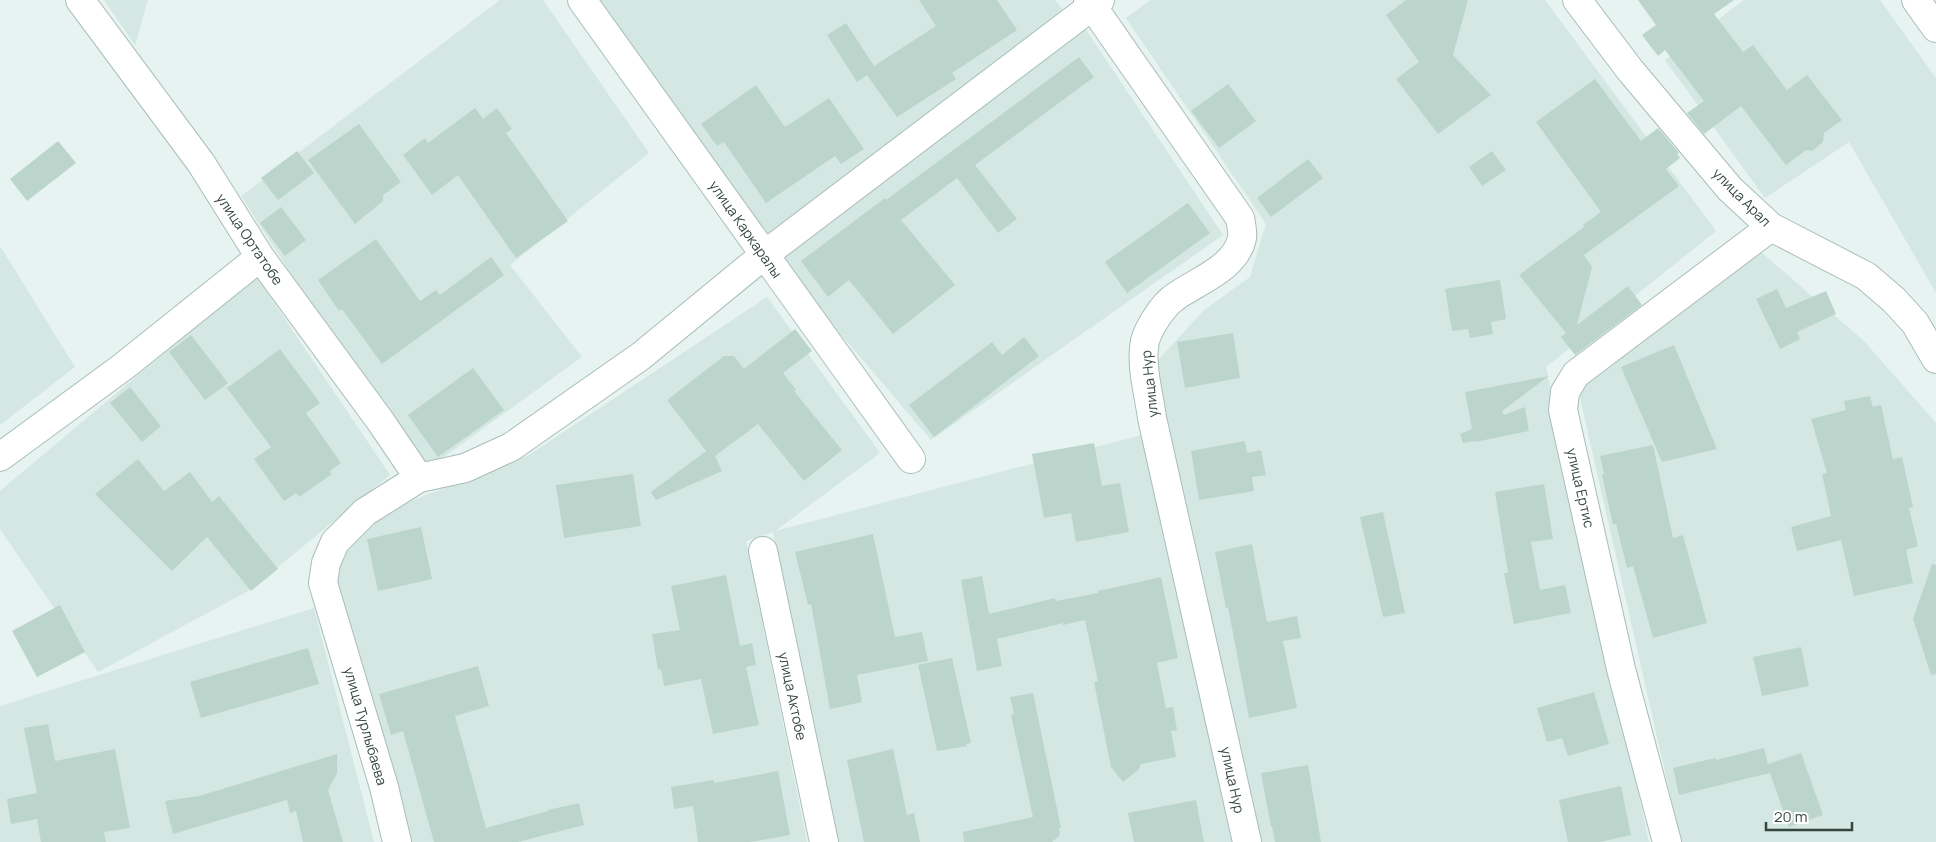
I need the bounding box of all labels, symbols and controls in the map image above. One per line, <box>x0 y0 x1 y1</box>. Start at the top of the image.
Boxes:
street label: улица Арал <box>1709 164 1775 230</box>
street label: улица Каркаралы <box>705 176 787 282</box>
street label: улица Ортатобе <box>212 189 288 289</box>
street label: улица Нур <box>1136 349 1162 419</box>
street label: улица Ертис <box>1563 446 1599 530</box>
street label: улица Актобе <box>774 650 812 742</box>
street label: улица Турлыбаева <box>340 665 392 787</box>
street label: улица Нур <box>1217 745 1249 815</box>
scale bar <box>1766 800 1852 832</box>
text: 20 m <box>1774 806 1807 827</box>

